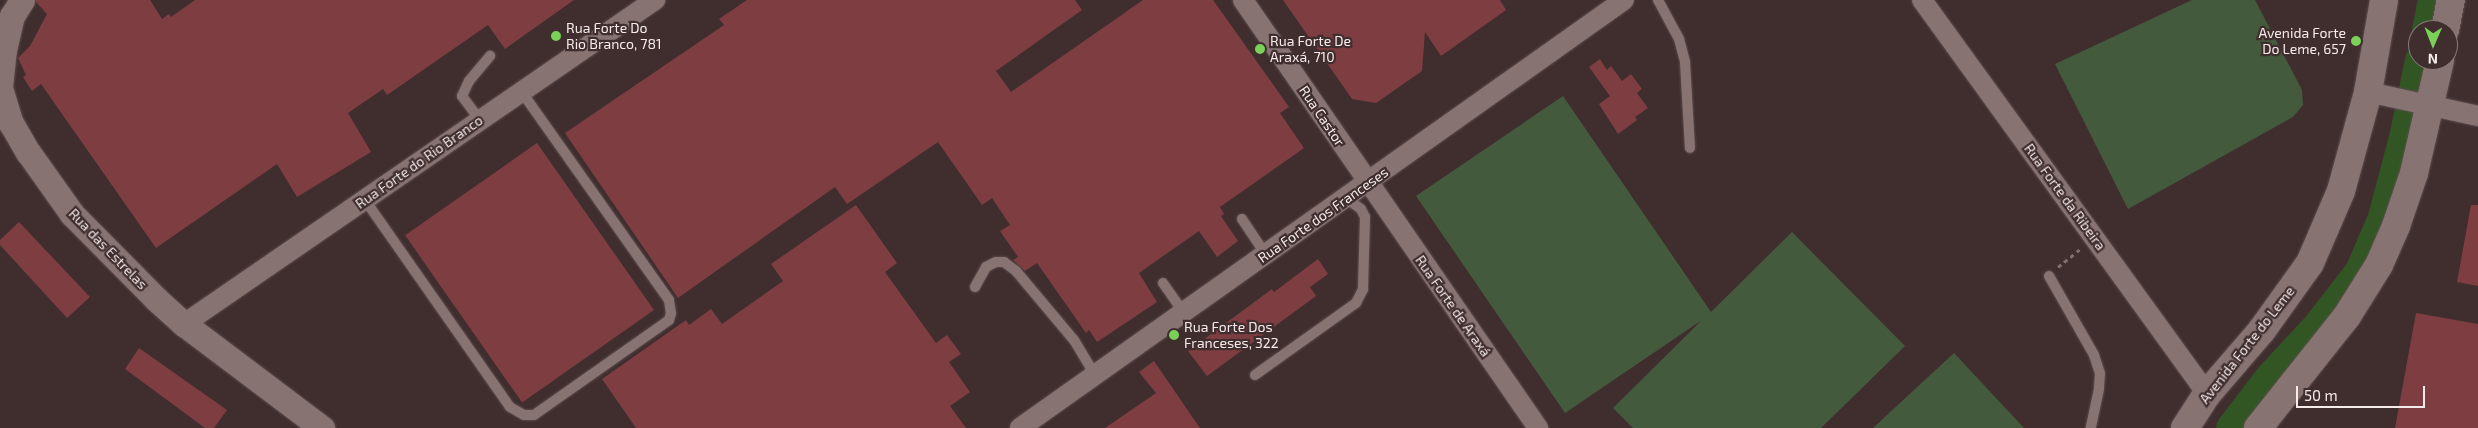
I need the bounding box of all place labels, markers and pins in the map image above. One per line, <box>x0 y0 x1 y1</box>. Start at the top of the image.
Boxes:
place label: Rua Forte Do Rio Branco, 781 <box>566 20 662 52</box>
place label: Avenida Forte Do Leme, 657 <box>2259 25 2346 58</box>
marker: Rua Forte Do Rio Branco, 781 <box>550 30 562 42</box>
place label: Rua Forte De Araxá, 710 <box>1270 33 1351 65</box>
marker: Avenida Forte Do Leme, 657 <box>2350 35 2362 47</box>
marker: Rua Forte De Araxá, 710 <box>1254 43 1266 55</box>
place label: Rua Forte Dos Franceses, 322 <box>1184 319 1279 352</box>
marker: Rua Forte Dos Franceses, 322 <box>1168 329 1180 341</box>

